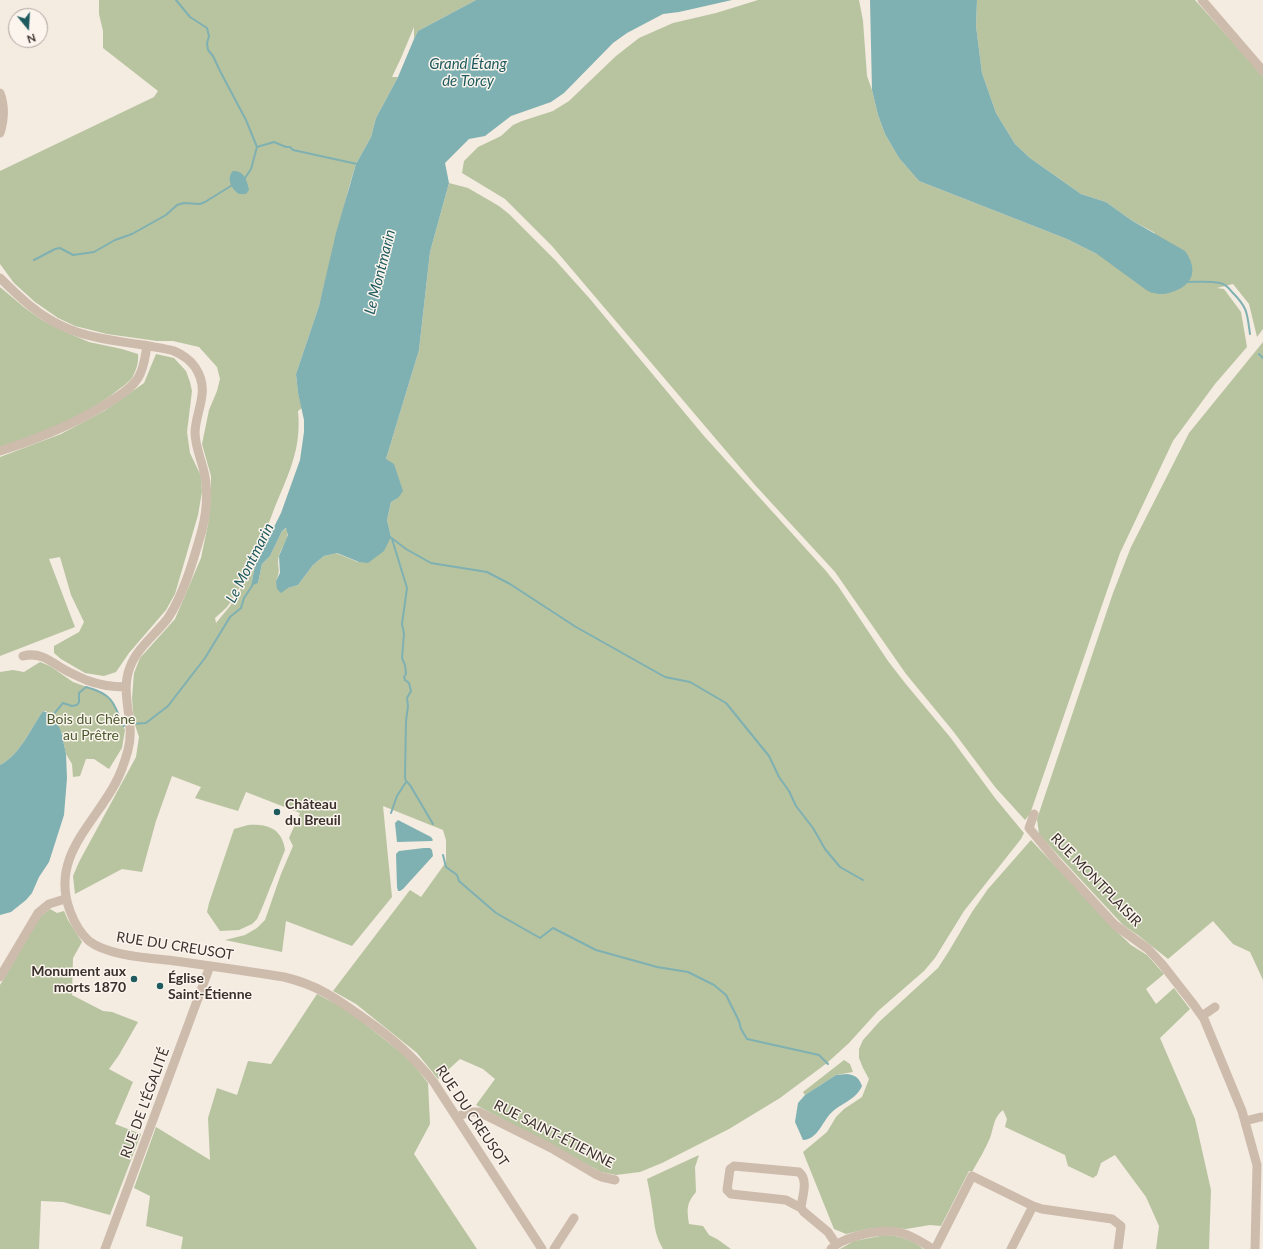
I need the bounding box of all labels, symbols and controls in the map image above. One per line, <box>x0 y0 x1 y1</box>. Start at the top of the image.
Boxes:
north arrow <box>8 8 48 48</box>
text: N <box>26 31 38 46</box>
water label: Grand Étang de Torcy <box>429 55 507 90</box>
water label: Le Montmarin <box>361 228 399 316</box>
water label: Le Montmarin <box>222 520 278 606</box>
park label: Bois du Chêne au Prêtre <box>47 711 135 744</box>
place label: Château du Breuil <box>285 796 341 828</box>
marker: Château du Breuil <box>272 807 282 817</box>
street label: RUE MONTPLAISIR <box>1047 830 1145 930</box>
street label: RUE DU CREUSOT <box>115 928 235 964</box>
place label: Monument aux morts 1870 <box>31 963 126 996</box>
place label: Église Saint-Étienne <box>168 970 252 1002</box>
marker: Monument aux morts 1870 <box>129 974 139 984</box>
marker: Église Saint-Étienne <box>155 981 165 991</box>
street label: RUE DE L'ÉGALITÉ <box>117 1045 173 1161</box>
street label: RUE DU CREUSOT <box>432 1062 512 1170</box>
street label: RUE SAINT-ÉTIENNE <box>491 1096 617 1172</box>

